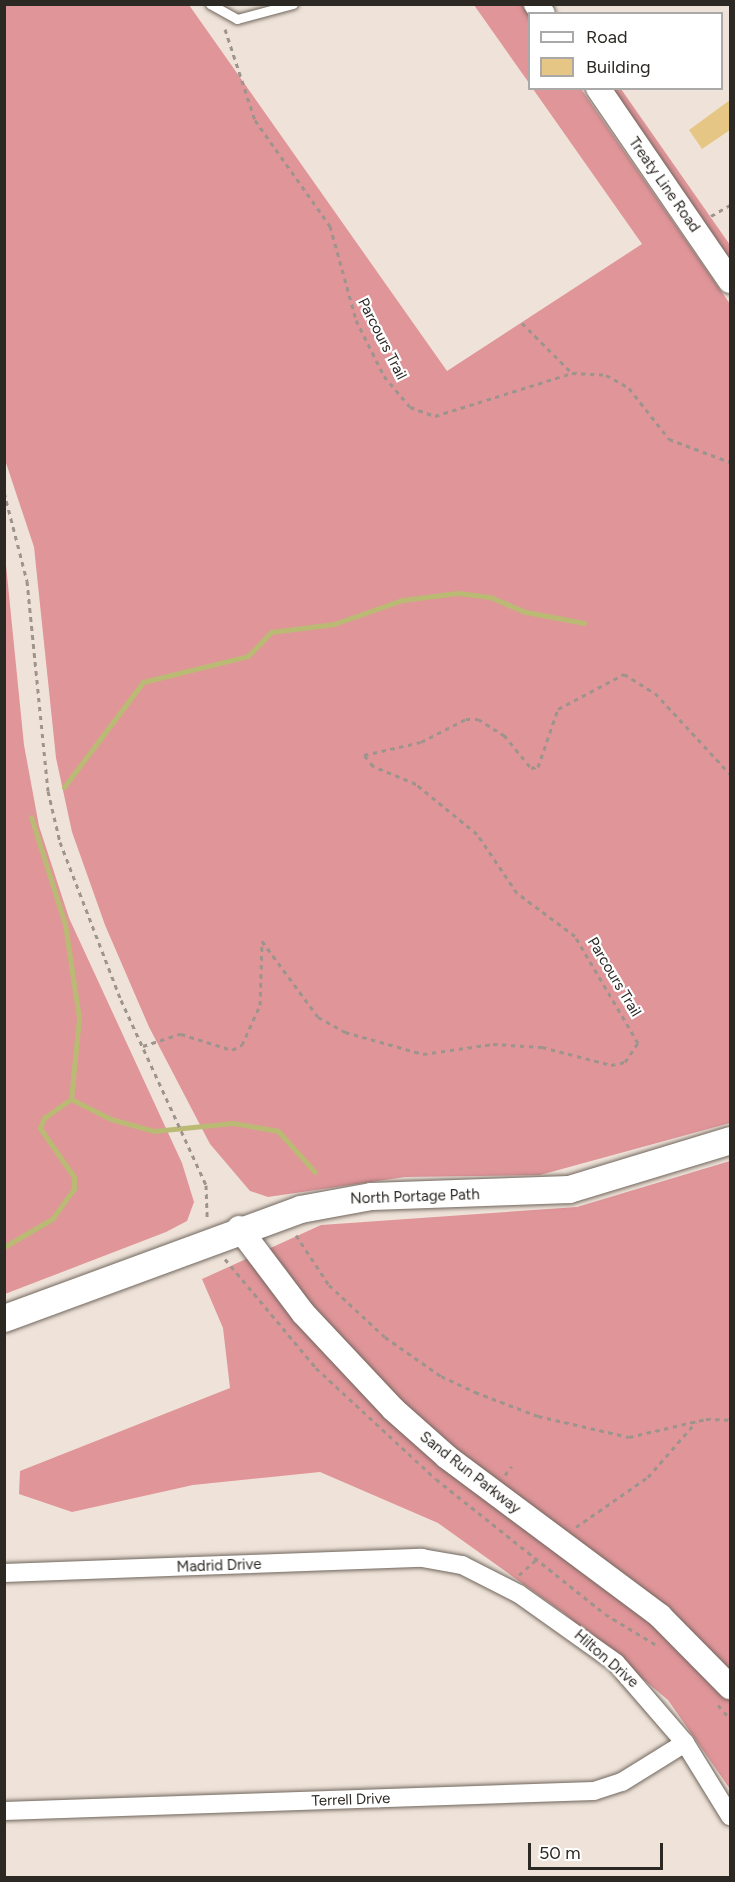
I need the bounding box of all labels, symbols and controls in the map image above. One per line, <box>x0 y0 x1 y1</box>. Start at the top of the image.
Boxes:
legend <box>528 12 723 90</box>
text: Road <box>586 26 627 48</box>
text: Building <box>586 56 651 78</box>
street label: Treaty Line Road <box>625 134 703 236</box>
street label: Parcours Trail <box>354 295 410 383</box>
street label: Parcours Trail <box>583 934 645 1020</box>
street label: North Portage Path <box>350 1186 480 1208</box>
street label: Sand Run Parkway <box>416 1428 524 1518</box>
street label: Madrid Drive <box>176 1556 262 1576</box>
street label: Hilton Drive <box>570 1626 642 1692</box>
street label: Terrell Drive <box>311 1790 391 1810</box>
scale bar <box>531 1831 666 1869</box>
text: 50 m <box>539 1842 581 1864</box>

